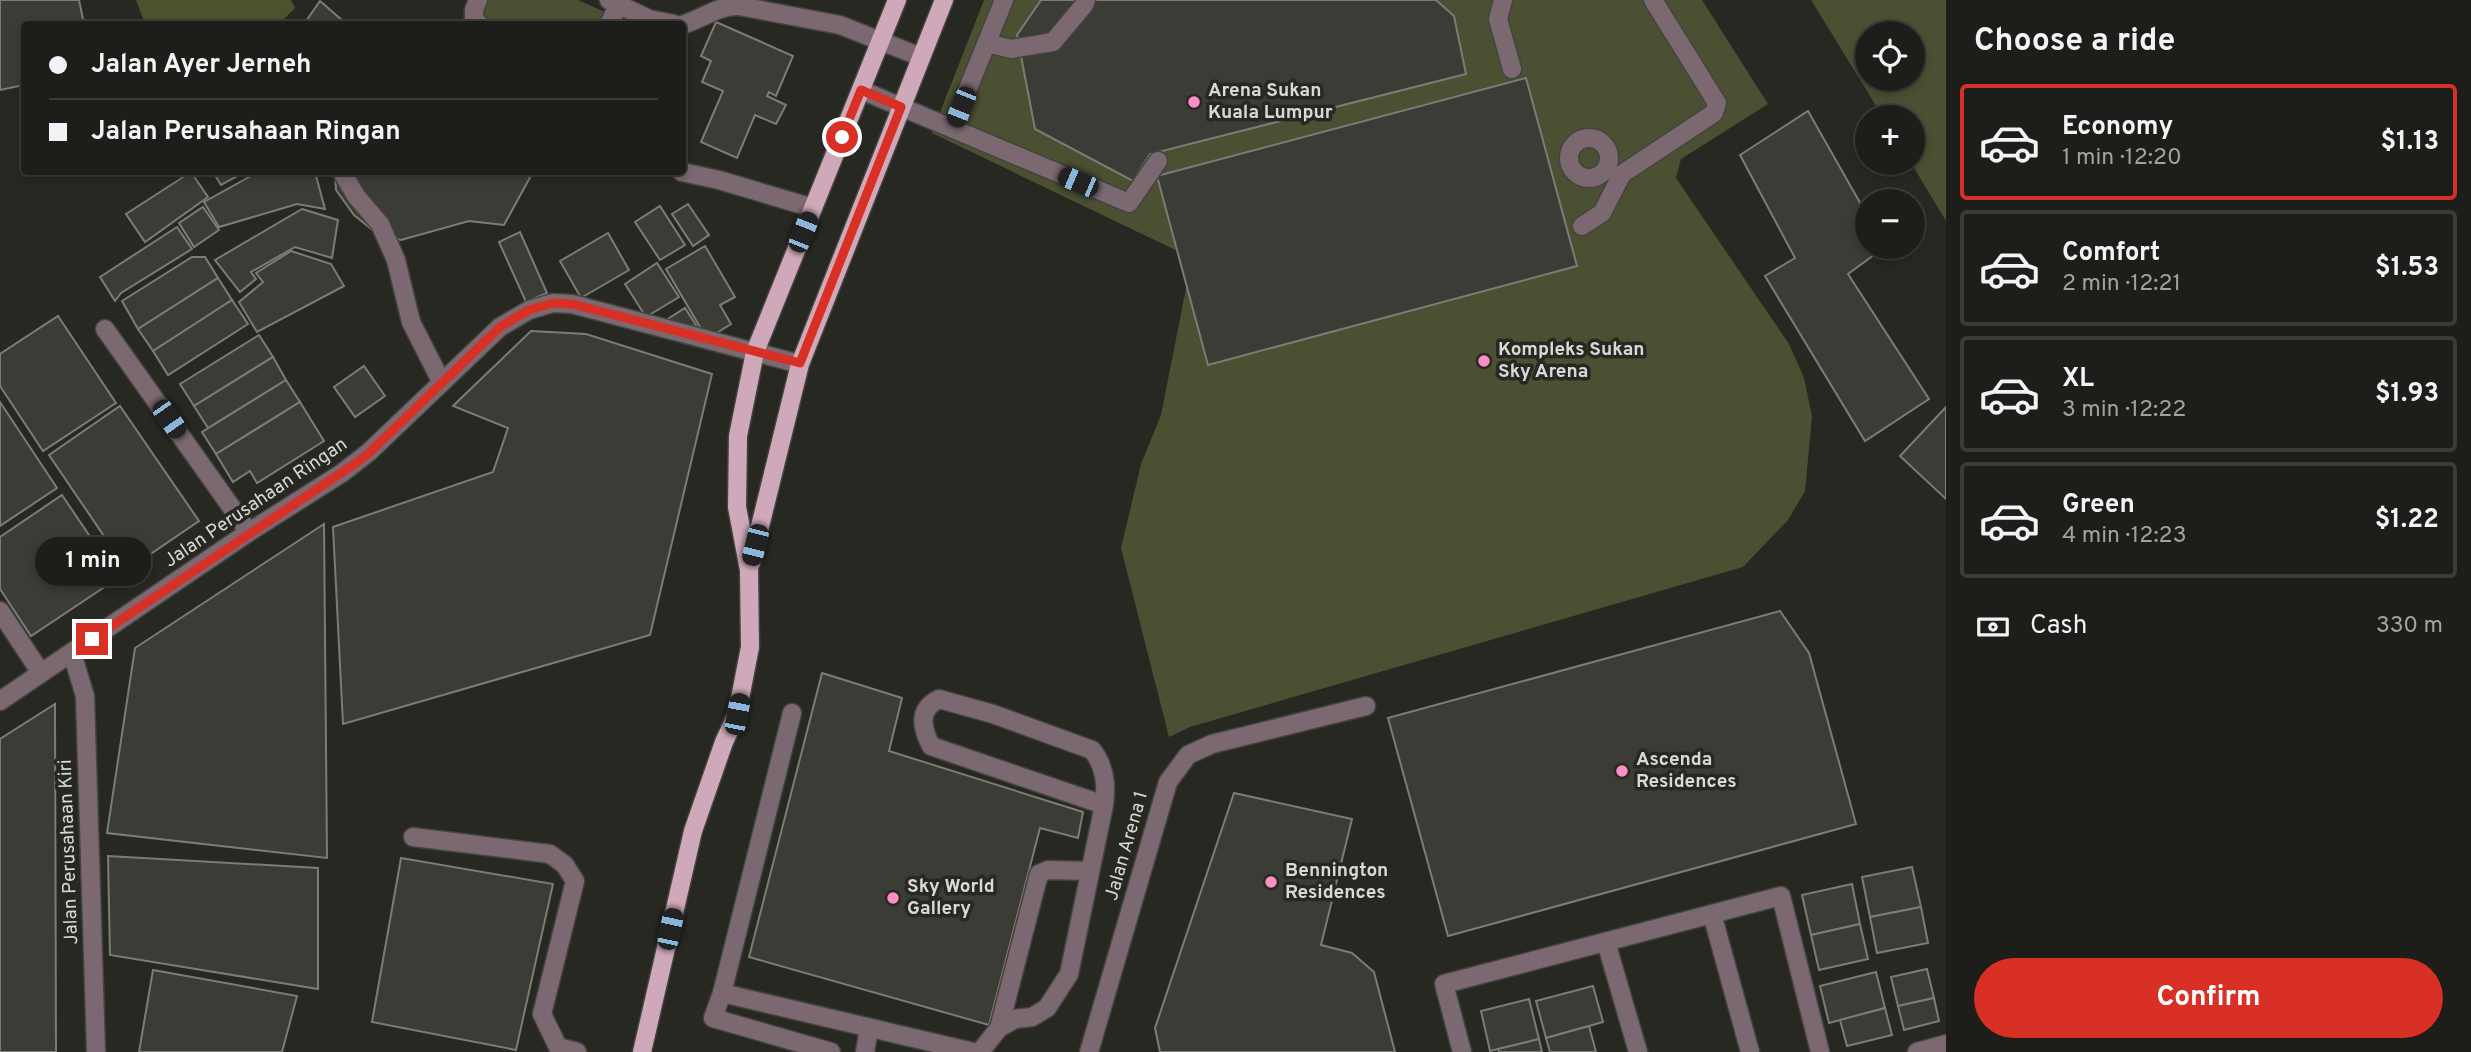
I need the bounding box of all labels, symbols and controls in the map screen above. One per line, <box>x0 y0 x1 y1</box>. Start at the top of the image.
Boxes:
map controls <box>1855 21 1925 259</box>
button: locate <box>1855 21 1925 91</box>
text: Choose a ride <box>1974 22 2175 62</box>
text: Jalan Ayer Jerneh <box>91 49 312 82</box>
place label: Arena Sukan Kuala Lumpur <box>1208 79 1333 125</box>
car <box>944 84 979 130</box>
marker: Arena Sukan Kuala Lumpur <box>1186 94 1202 110</box>
button: + <box>1855 105 1925 175</box>
icon: car <box>1978 111 2041 174</box>
text: Economy <box>2062 111 2173 144</box>
text: Jalan Perusahaan Ringan <box>91 116 401 149</box>
route start <box>826 121 858 153</box>
text: $1.13 <box>2380 126 2439 159</box>
text: 1 min · 12:20 <box>2062 144 2182 173</box>
car <box>1055 164 1102 200</box>
button: − <box>1855 189 1925 259</box>
car <box>786 209 821 255</box>
icon: car <box>1978 237 2041 300</box>
text: Comfort <box>2062 237 2160 270</box>
text: $1.53 <box>2375 252 2439 285</box>
text: 2 min · 12:21 <box>2062 270 2181 299</box>
place label: Kompleks Sukan Sky Arena <box>1498 338 1645 384</box>
marker: Kompleks Sukan Sky Arena <box>1476 353 1492 369</box>
icon: car <box>1978 363 2041 426</box>
text: XL <box>2062 363 2094 396</box>
text: $1.93 <box>2375 378 2439 411</box>
car <box>149 396 190 442</box>
text: 3 min · 12:22 <box>2062 396 2186 425</box>
street label: Jalan Perusahaan Ringan <box>160 433 352 573</box>
icon: car <box>1978 489 2041 552</box>
text: Green <box>2062 489 2135 522</box>
text: $1.22 <box>2375 504 2439 537</box>
car <box>740 522 771 568</box>
text: 4 min · 12:23 <box>2062 522 2187 551</box>
callout: 1 min <box>34 538 150 586</box>
text: 1 min <box>65 547 121 576</box>
icon: cash <box>1974 608 2012 646</box>
text: Cash <box>2030 610 2087 643</box>
text: 330 m <box>2376 612 2443 641</box>
route end <box>76 623 108 655</box>
car <box>723 691 752 737</box>
place label: Ascenda Residences <box>1636 748 1737 794</box>
street label: Jalan Perusahaan Kiri <box>54 759 84 945</box>
marker: Ascenda Residences <box>1614 763 1630 779</box>
street label: Jalan Arena 1 <box>1100 789 1154 903</box>
place label: Bennington Residences <box>1285 859 1388 905</box>
marker: Bennington Residences <box>1263 874 1279 890</box>
place label: Sky World Gallery <box>907 875 995 921</box>
marker: Sky World Gallery <box>885 890 901 906</box>
car <box>656 906 685 952</box>
button: Confirm <box>1974 958 2443 1038</box>

